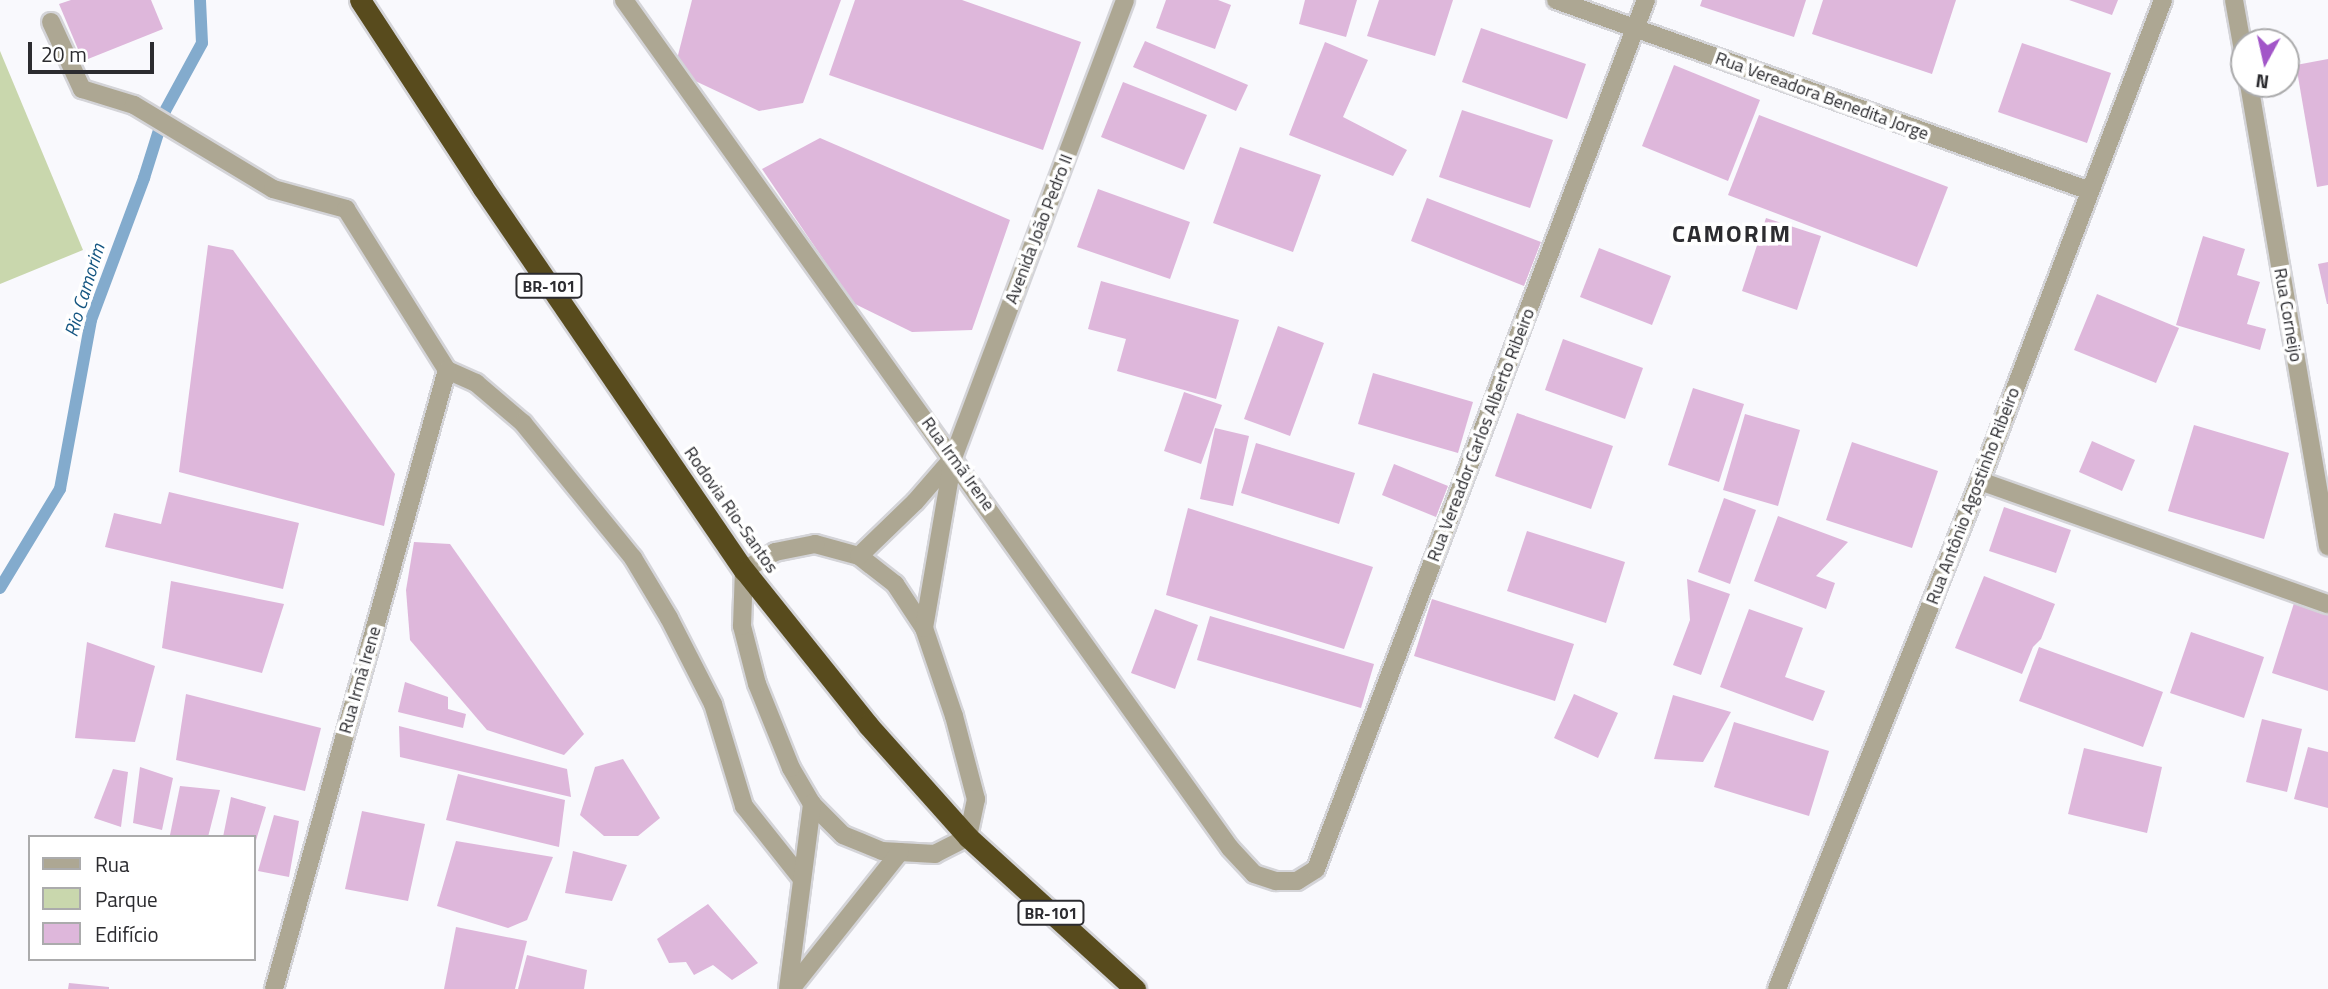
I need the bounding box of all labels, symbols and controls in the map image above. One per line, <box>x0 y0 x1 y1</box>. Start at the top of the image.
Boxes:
scale bar <box>32 28 158 72</box>
north arrow <box>2230 28 2300 98</box>
text: 20 m <box>41 38 87 70</box>
street label: Rua Vereadora Benedita Jorge <box>1712 47 1932 145</box>
text: N <box>2254 67 2271 98</box>
street label: Avenida João Pedro II <box>1000 151 1078 307</box>
district label: CAMORIM <box>1673 220 1791 248</box>
water label: Rio Camorim <box>59 241 109 339</box>
street label: Rua Corneijo <box>2269 266 2307 364</box>
road number: BR-101 <box>514 274 584 298</box>
street label: Rua Vereador Carlos Alberto Ribeiro <box>1423 305 1539 565</box>
street label: Rua Antônio Agostinho Ribeiro <box>1922 384 2024 608</box>
street label: Rua Irmã Irene <box>917 413 999 515</box>
street label: Rodovia Rio-Santos <box>679 443 783 577</box>
street label: Rua Irmã Irene <box>334 624 386 736</box>
legend <box>28 835 256 961</box>
text: Rua <box>95 848 130 880</box>
text: Parque <box>95 883 158 915</box>
road number: BR-101 <box>1016 900 1086 925</box>
text: Edifício <box>95 918 159 950</box>

